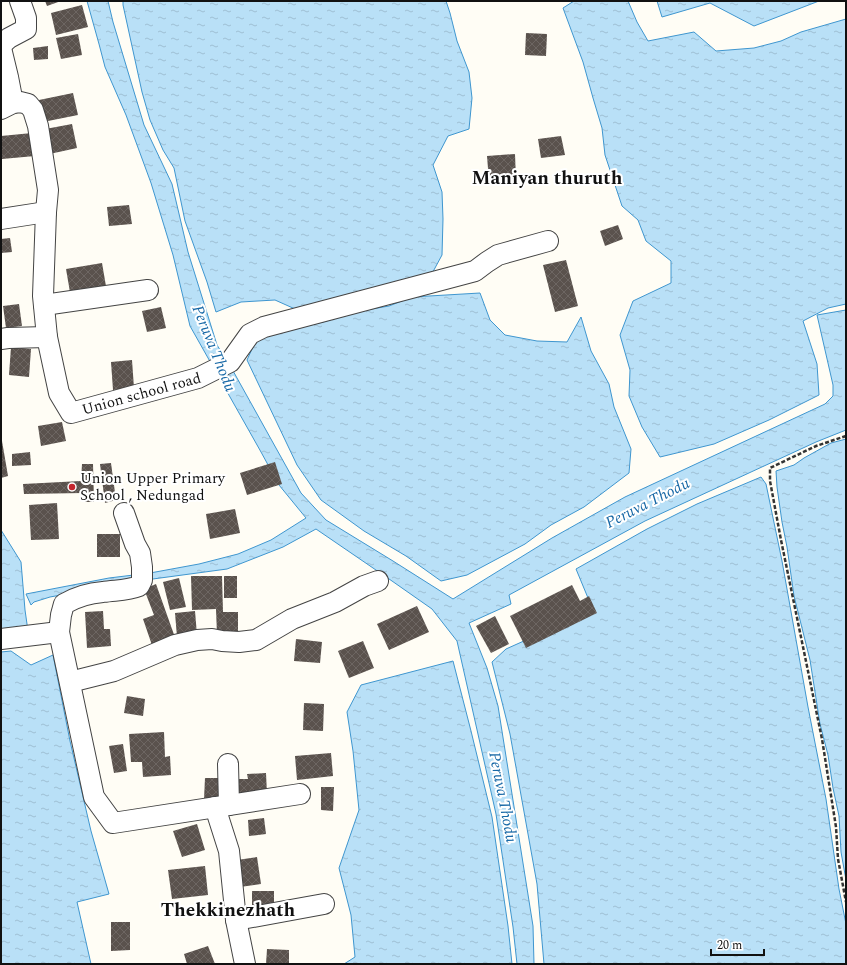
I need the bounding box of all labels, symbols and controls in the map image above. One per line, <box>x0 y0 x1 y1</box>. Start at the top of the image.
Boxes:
district label: Maniyan thuruth <box>472 164 623 193</box>
water label: Peruva Thodu <box>186 301 243 396</box>
street label: Union school road <box>79 367 204 421</box>
place label: Union Upper Primary School , Nedungad <box>80 467 226 507</box>
water label: Peruva Thodu <box>601 471 694 534</box>
marker: Union Upper Primary School , Nedungad <box>67 482 77 492</box>
water label: Peruva Thodu <box>482 750 524 845</box>
district label: Thekkinezhath <box>161 896 296 925</box>
scale bar <box>711 931 764 957</box>
text: 20 m <box>717 936 742 955</box>

